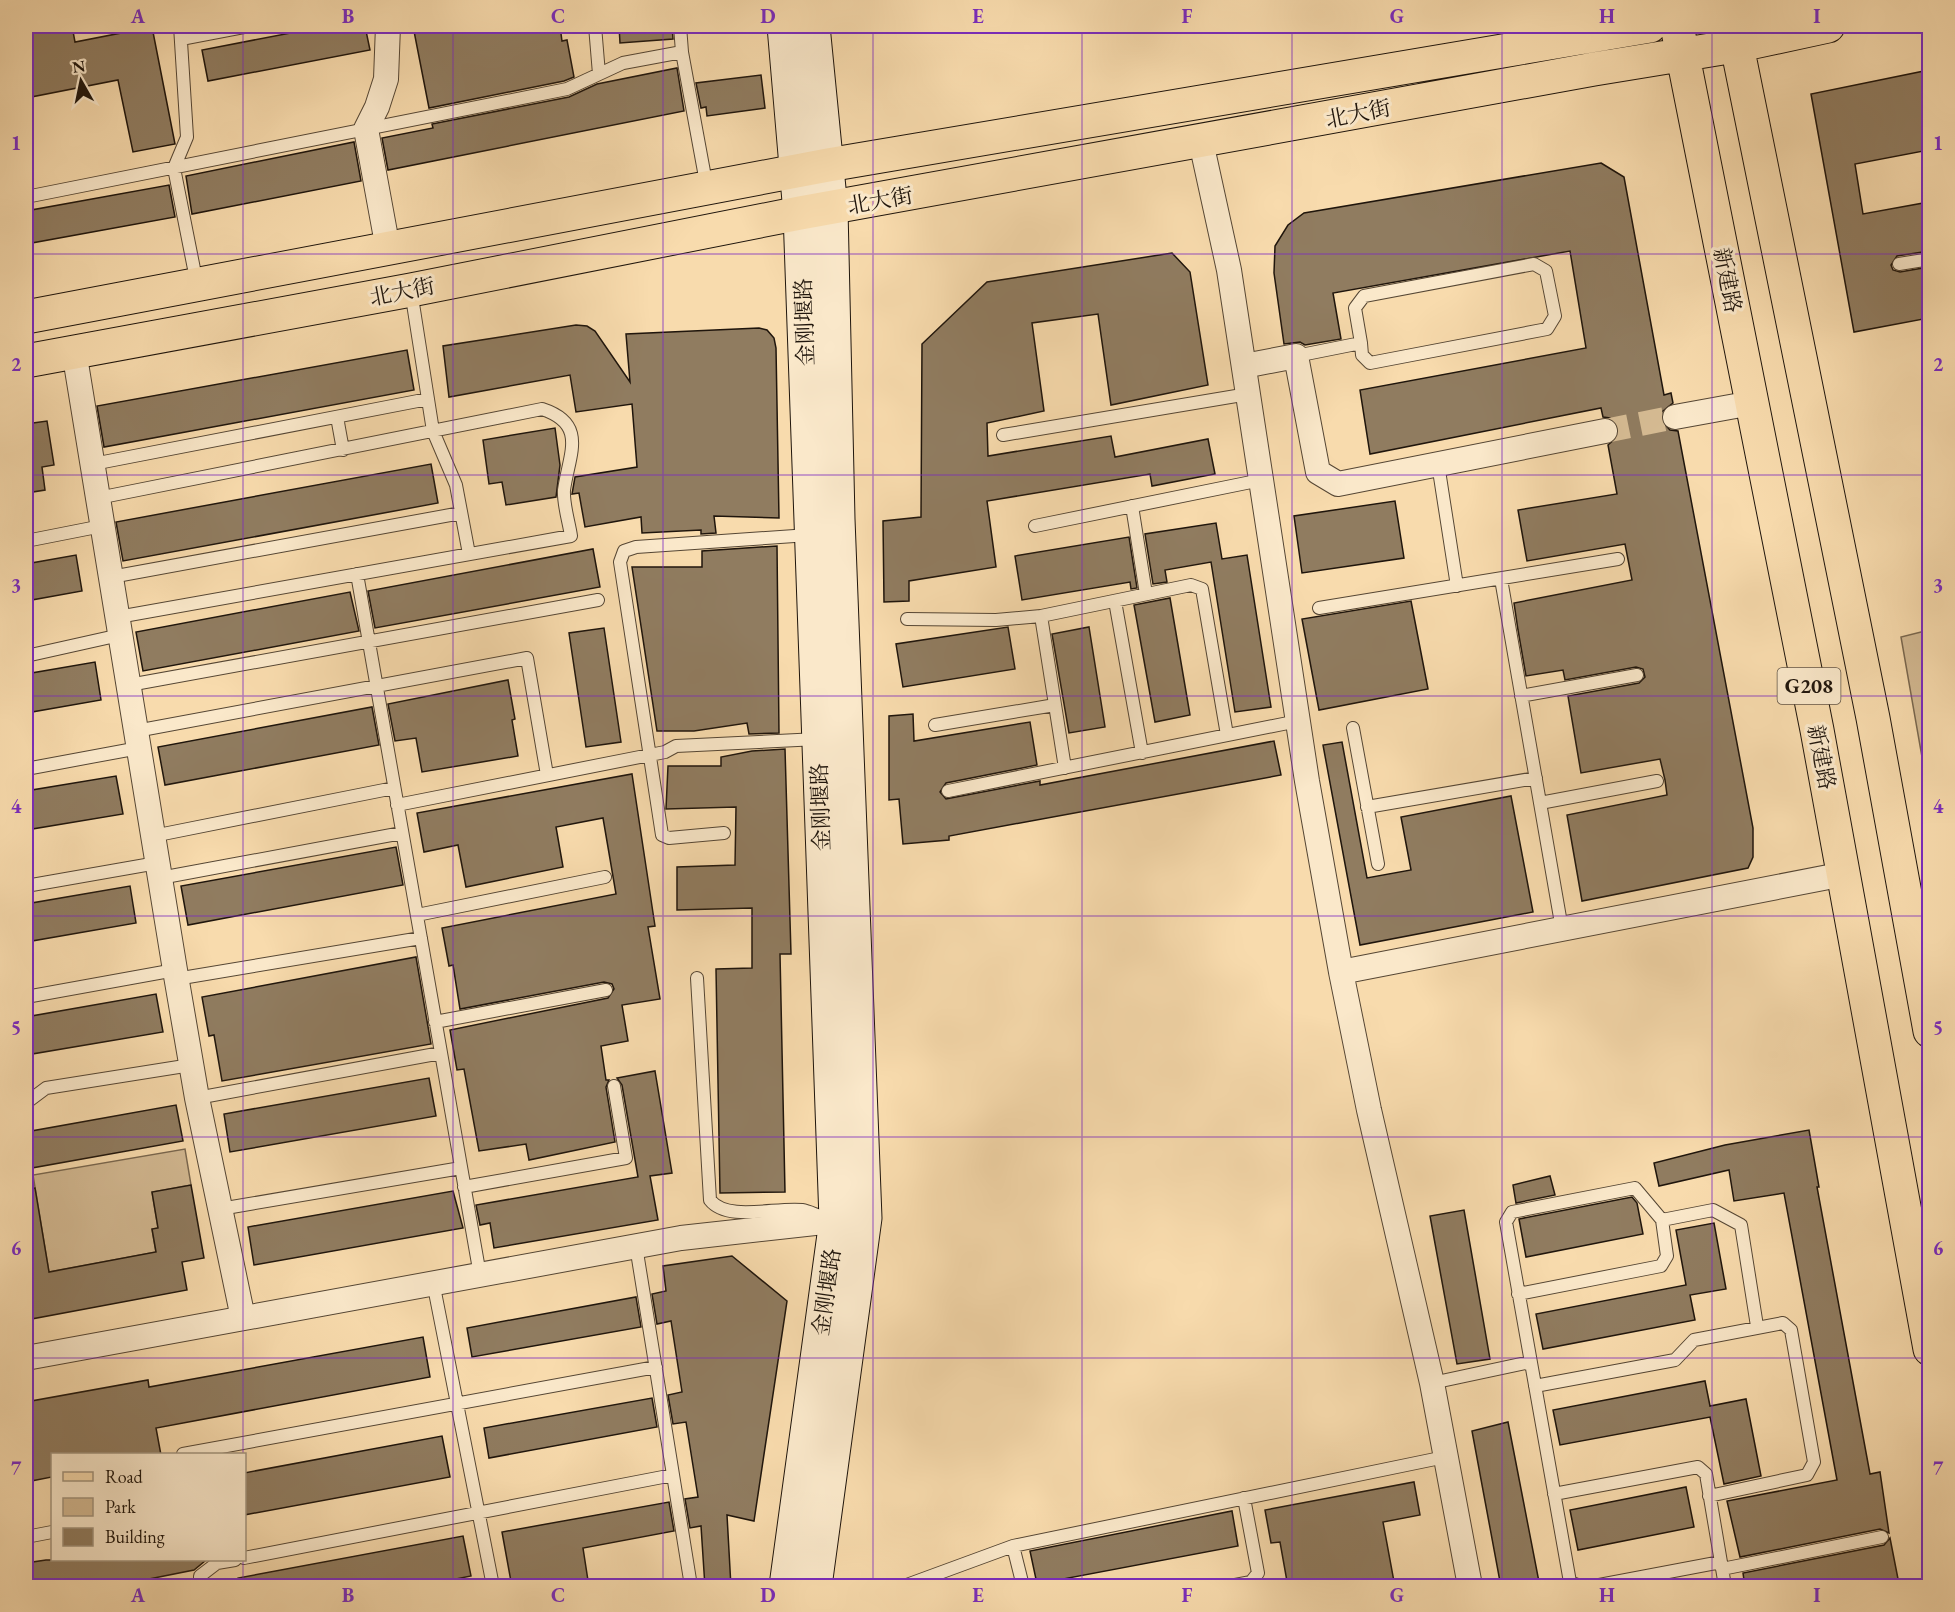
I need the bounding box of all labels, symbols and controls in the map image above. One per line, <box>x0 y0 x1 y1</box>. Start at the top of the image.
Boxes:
text: A <box>130 3 146 29</box>
text: B <box>342 3 354 29</box>
text: C <box>551 3 565 29</box>
text: D <box>760 3 776 29</box>
text: E <box>972 3 984 29</box>
text: F <box>1182 3 1193 29</box>
text: G <box>1390 3 1404 29</box>
text: H <box>1599 3 1615 29</box>
text: I <box>1813 3 1821 29</box>
north arrow <box>51 51 111 111</box>
text: N <box>71 55 87 78</box>
street label: 北大街 <box>1323 93 1393 134</box>
text: 1 <box>11 130 21 156</box>
text: 1 <box>1933 130 1943 156</box>
street label: 北大街 <box>845 180 915 221</box>
street label: 新建路 <box>1707 245 1748 315</box>
street label: 北大街 <box>367 271 437 312</box>
street label: 金刚堰路 <box>788 277 821 366</box>
text: 2 <box>11 351 22 377</box>
text: 2 <box>1933 351 1944 377</box>
text: 3 <box>11 572 21 598</box>
text: 3 <box>1933 572 1943 598</box>
road number: G208 <box>1778 668 1840 704</box>
street label: 新建路 <box>1801 722 1842 792</box>
street label: 金刚堰路 <box>804 762 837 851</box>
text: 4 <box>11 793 22 819</box>
text: 4 <box>1933 793 1944 819</box>
text: 5 <box>11 1014 21 1040</box>
text: 5 <box>1933 1014 1943 1040</box>
text: 6 <box>11 1235 22 1261</box>
text: 6 <box>1933 1235 1944 1261</box>
street label: 金刚堰路 <box>806 1246 847 1338</box>
legend <box>51 1453 246 1561</box>
text: 7 <box>11 1455 22 1481</box>
text: 7 <box>1933 1455 1944 1481</box>
text: Road <box>105 1465 144 1488</box>
text: Park <box>105 1495 136 1518</box>
text: Building <box>105 1525 165 1548</box>
text: A <box>130 1582 146 1608</box>
text: B <box>342 1582 354 1608</box>
text: C <box>551 1582 565 1608</box>
text: D <box>760 1582 776 1608</box>
text: E <box>972 1582 984 1608</box>
text: F <box>1182 1582 1193 1608</box>
text: G <box>1390 1582 1404 1608</box>
text: H <box>1599 1582 1615 1608</box>
text: I <box>1813 1582 1821 1608</box>

